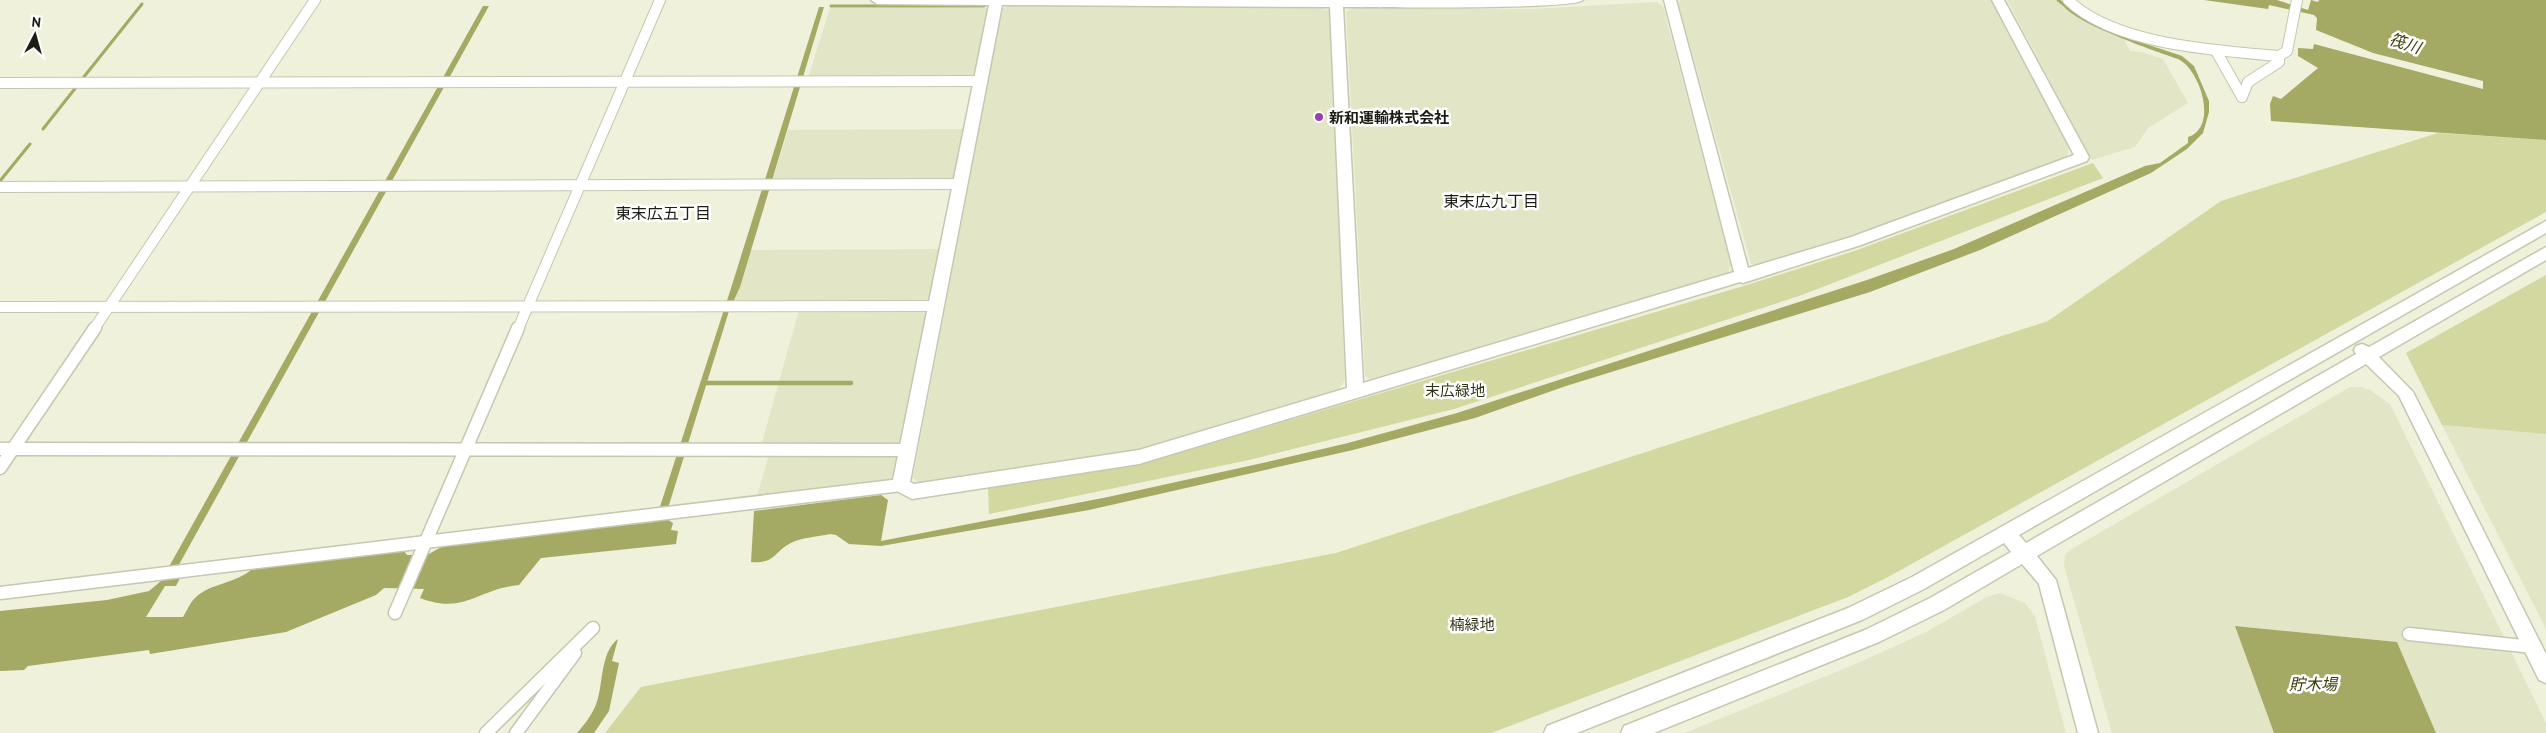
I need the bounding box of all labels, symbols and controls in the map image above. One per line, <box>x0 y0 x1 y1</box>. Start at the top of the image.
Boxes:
north arrow <box>10 10 60 60</box>
text: N <box>31 13 42 32</box>
water label: 筏川 <box>2387 29 2425 58</box>
place label: 新和運輸株式会社 <box>1329 108 1449 127</box>
marker: 新和運輸株式会社 <box>1313 111 1325 123</box>
district label: 東末広九丁目 <box>1443 191 1539 211</box>
district label: 東末広五丁目 <box>615 203 711 223</box>
park label: 末広緑地 <box>1425 381 1485 400</box>
park label: 楠緑地 <box>1449 615 1495 634</box>
water label: 貯木場 <box>2289 674 2339 694</box>

